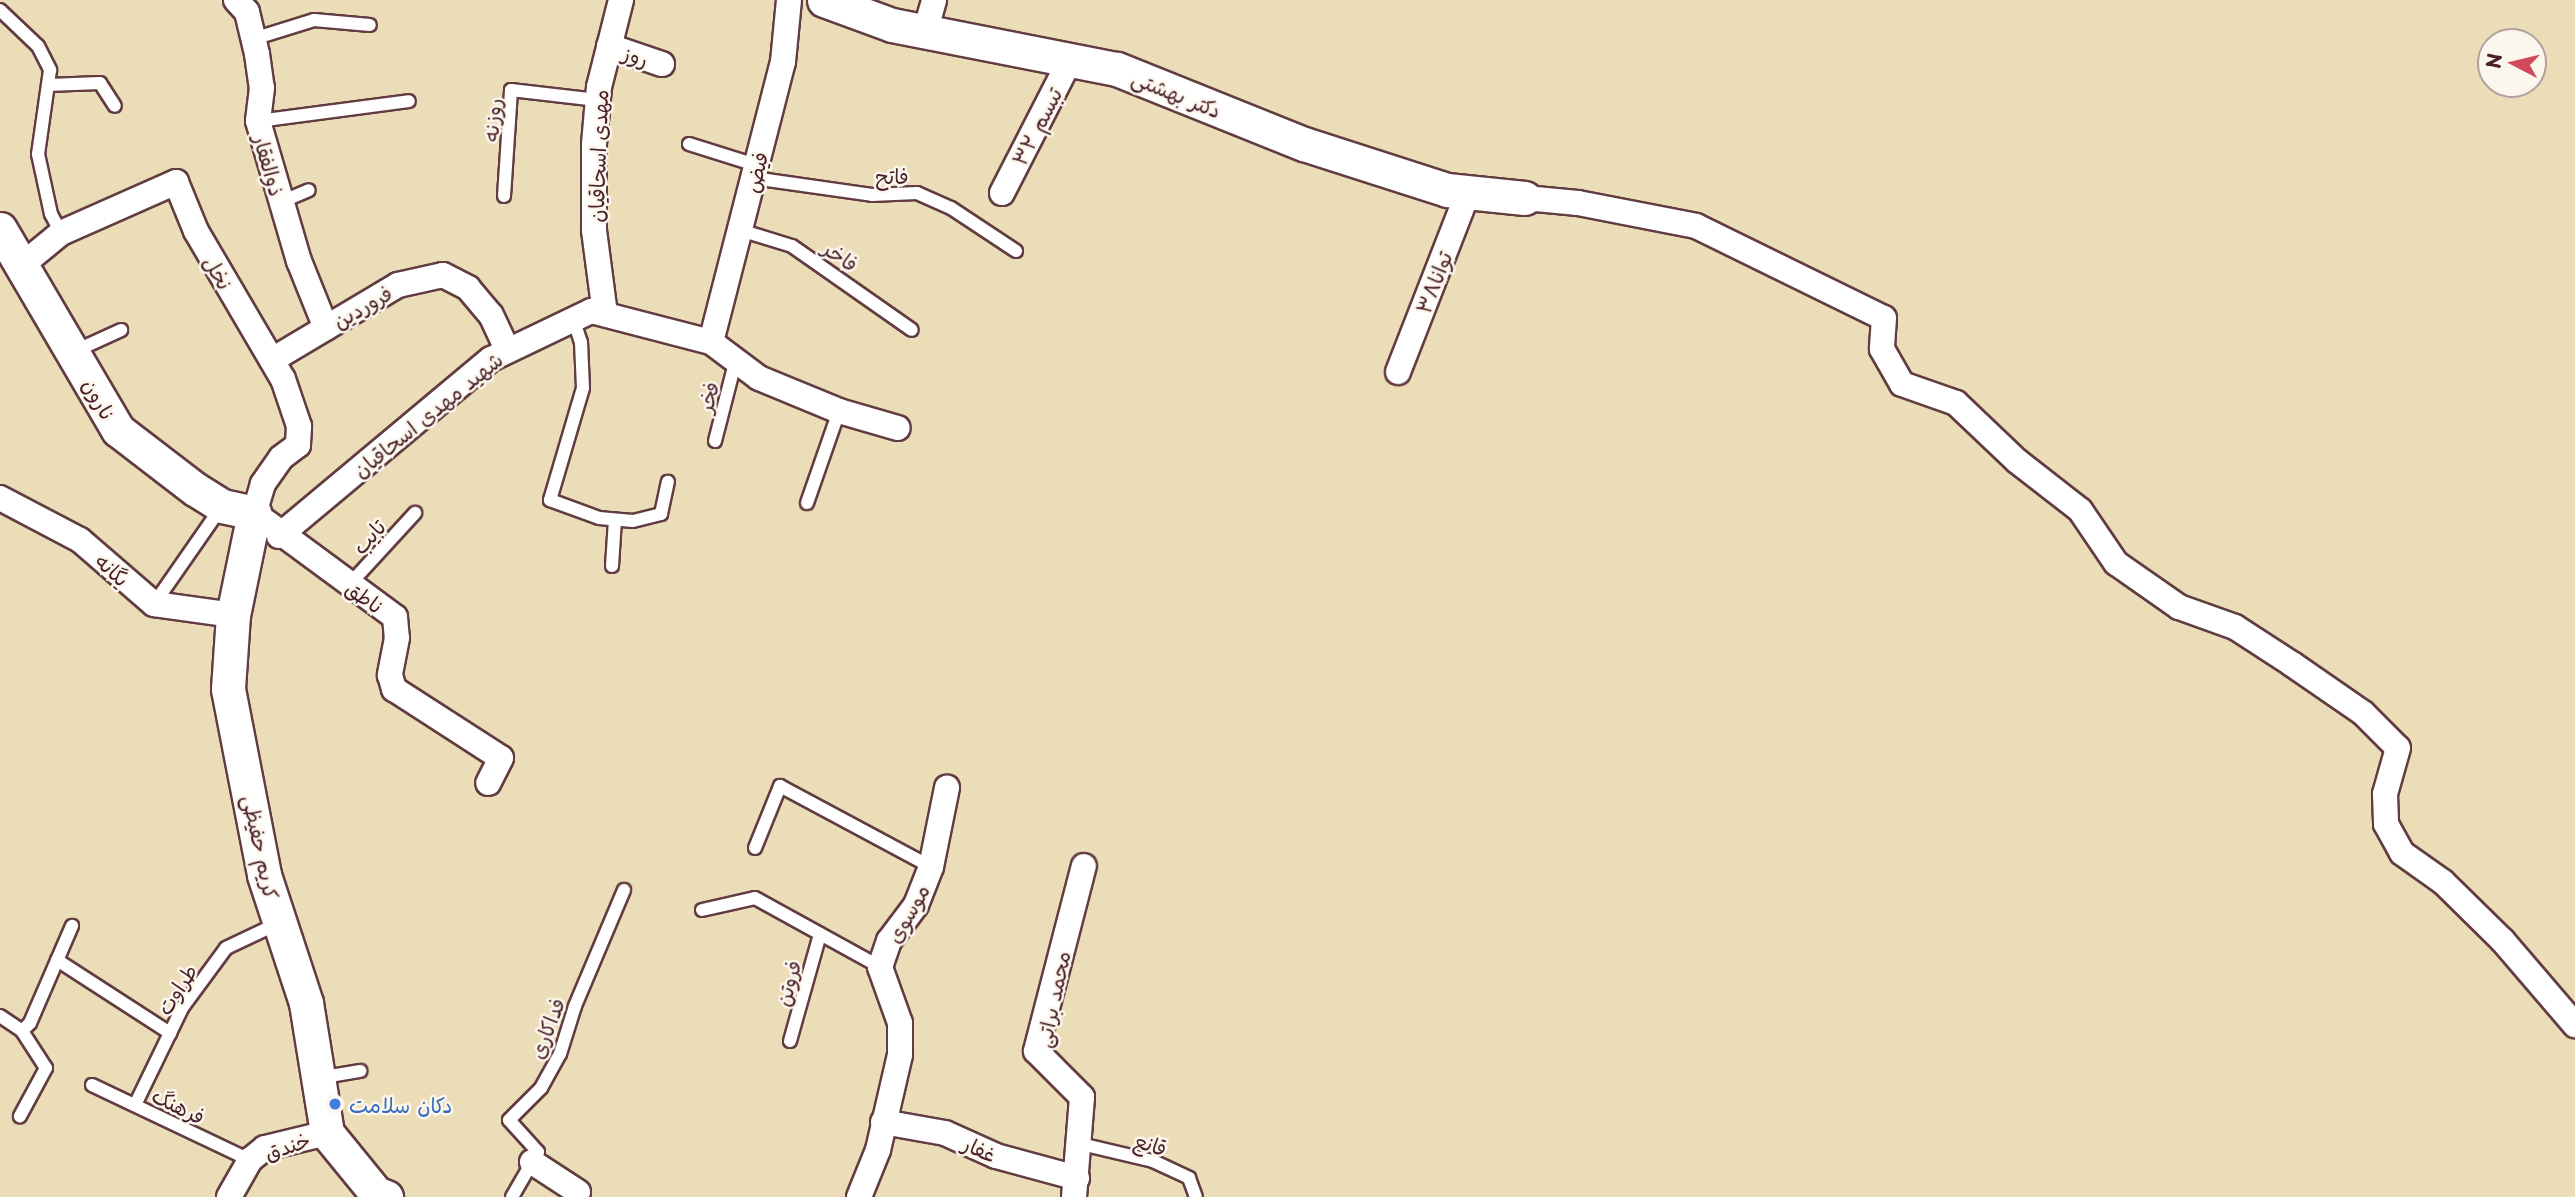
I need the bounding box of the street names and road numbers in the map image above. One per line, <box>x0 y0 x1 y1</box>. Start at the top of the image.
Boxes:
street label: روز <box>620 39 652 71</box>
street label: دکتر بهشتی <box>1129 64 1225 122</box>
street label: تبسم ۳۲ <box>1006 83 1066 169</box>
street label: مهدی اسحاقیان <box>582 89 612 223</box>
street label: روزنه <box>476 97 506 143</box>
street label: ذوالفقار <box>249 131 291 199</box>
street label: فیض <box>738 149 772 195</box>
street label: فاتح <box>875 162 909 188</box>
street label: فاخر <box>818 234 864 276</box>
street label: توانا۳۸ <box>1410 247 1456 317</box>
street label: نخل <box>199 251 239 293</box>
street label: فروردین <box>328 279 396 333</box>
street label: شهید مهدی اسحاقیان <box>347 346 507 482</box>
street label: نارون <box>78 374 122 424</box>
street label: فخر <box>691 379 723 415</box>
street label: تایب <box>346 514 390 558</box>
street label: یگانه <box>91 547 135 591</box>
street label: ناطق <box>342 574 388 618</box>
street label: کریم حفیظی <box>239 792 285 902</box>
street label: موسوی <box>880 879 934 947</box>
street label: محمد براتی <box>1029 948 1075 1050</box>
street label: فروتن <box>769 957 805 1009</box>
street label: طراوت <box>150 959 202 1019</box>
street label: فداکاری <box>523 994 569 1062</box>
street label: فرهنگ <box>148 1081 210 1129</box>
street label: خندق <box>261 1126 313 1164</box>
street label: قانع <box>1131 1126 1171 1160</box>
street label: غفار <box>959 1130 1001 1166</box>

